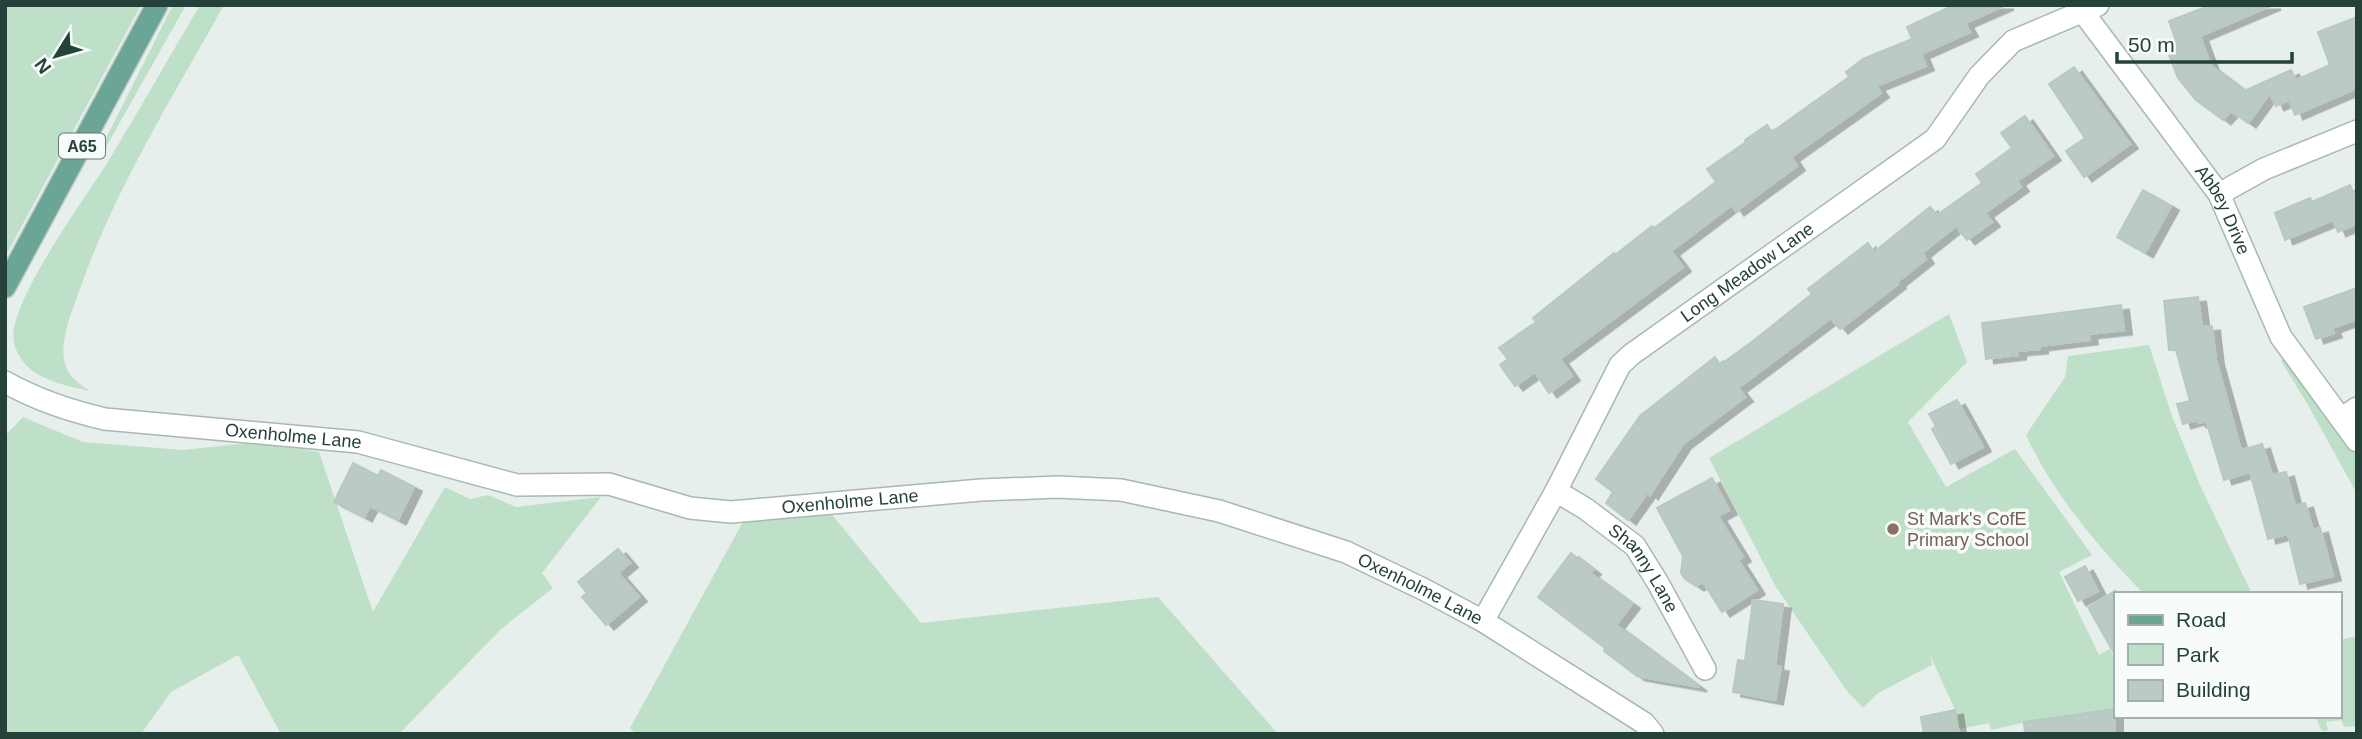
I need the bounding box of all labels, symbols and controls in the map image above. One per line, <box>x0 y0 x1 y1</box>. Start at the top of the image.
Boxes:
north arrow <box>21 21 91 91</box>
scale bar <box>2117 21 2292 65</box>
text: 50 m <box>2128 33 2175 56</box>
text: N <box>30 54 55 78</box>
road number: A65 <box>59 134 105 158</box>
street label: Abbey Drive <box>2191 161 2254 257</box>
street label: Long Meadow Lane <box>1677 218 1818 326</box>
street label: Oxenholme Lane <box>224 420 362 452</box>
street label: Oxenholme Lane <box>781 486 919 517</box>
place label: St Mark's CofE Primary School <box>1907 509 2029 550</box>
street label: Shanny Lane <box>1605 520 1682 616</box>
marker: St Mark's CofE Primary School <box>1885 521 1901 537</box>
street label: Oxenholme Lane <box>1354 549 1486 629</box>
legend <box>2114 592 2341 718</box>
text: Road <box>2176 608 2226 631</box>
text: Park <box>2176 643 2220 666</box>
text: Building <box>2176 678 2251 701</box>

